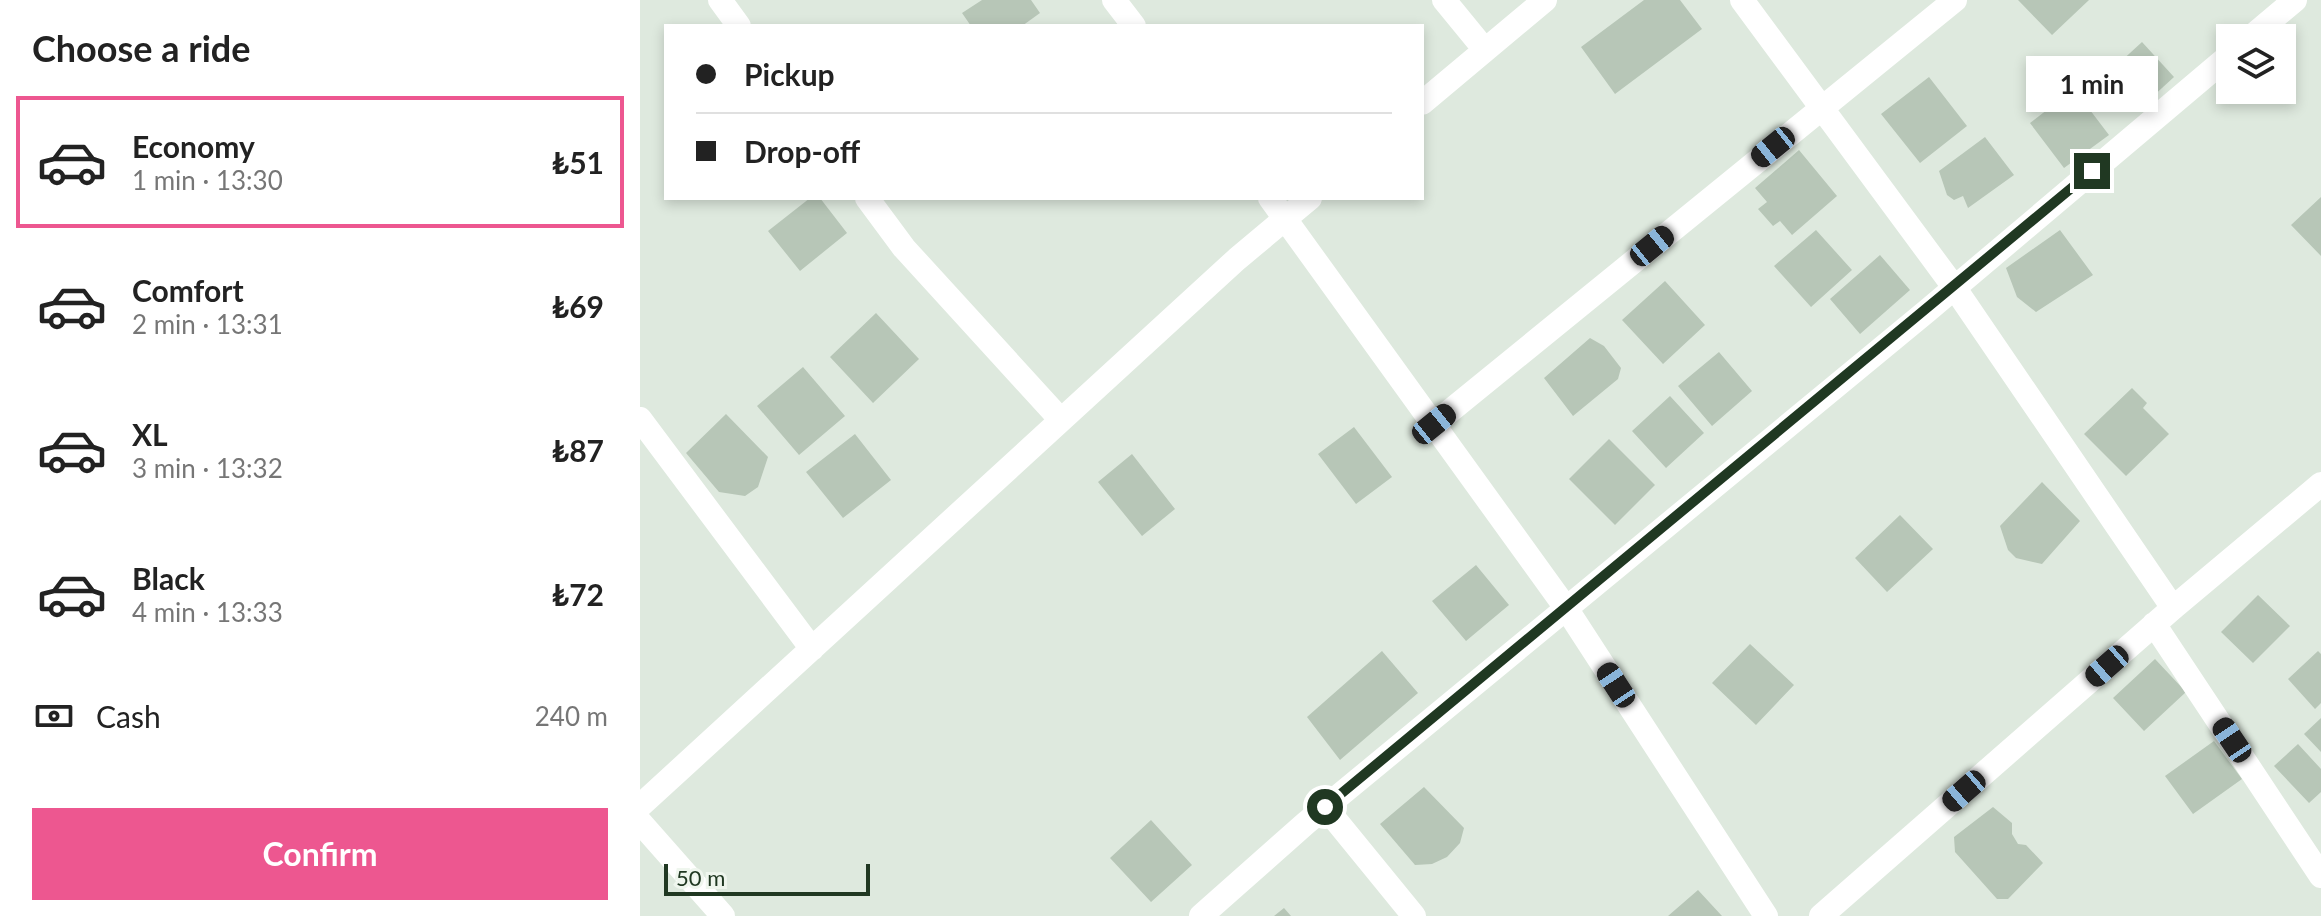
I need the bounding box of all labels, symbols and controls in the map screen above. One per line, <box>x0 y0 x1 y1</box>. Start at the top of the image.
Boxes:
map controls <box>2216 24 2296 104</box>
button: layers <box>2216 24 2296 104</box>
text: Choose a ride <box>32 26 251 70</box>
callout: 1 min <box>2026 55 2158 111</box>
text: Pickup <box>744 56 835 92</box>
text: 1 min <box>2060 68 2124 100</box>
car <box>1747 123 1799 171</box>
icon: car <box>36 126 108 198</box>
text: Economy <box>132 128 255 164</box>
text: Drop-off <box>744 133 860 169</box>
text: ₺51 <box>552 144 604 180</box>
route end <box>2074 153 2110 189</box>
text: 1 min · 13:30 <box>132 164 283 196</box>
car <box>1626 222 1678 270</box>
icon: car <box>36 270 108 342</box>
text: Comfort <box>132 272 244 308</box>
text: ₺69 <box>552 288 604 324</box>
text: 2 min · 13:31 <box>132 308 283 340</box>
car <box>1408 400 1460 448</box>
icon: car <box>36 414 108 486</box>
text: XL <box>132 416 168 452</box>
text: ₺87 <box>552 432 604 468</box>
text: 3 min · 13:32 <box>132 452 283 484</box>
icon: car <box>36 558 108 630</box>
text: Black <box>132 560 205 596</box>
text: ₺72 <box>552 576 604 612</box>
text: 4 min · 13:33 <box>132 596 283 628</box>
car <box>2081 641 2133 691</box>
car <box>1593 658 1639 712</box>
icon: cash <box>32 694 76 738</box>
text: Cash <box>96 698 161 734</box>
text: 240 m <box>535 700 608 732</box>
car <box>2209 713 2255 767</box>
car <box>1938 766 1990 816</box>
route start <box>1307 789 1343 825</box>
button: Confirm <box>32 808 608 900</box>
scale bar <box>664 860 870 896</box>
text: 50 m <box>676 864 725 891</box>

